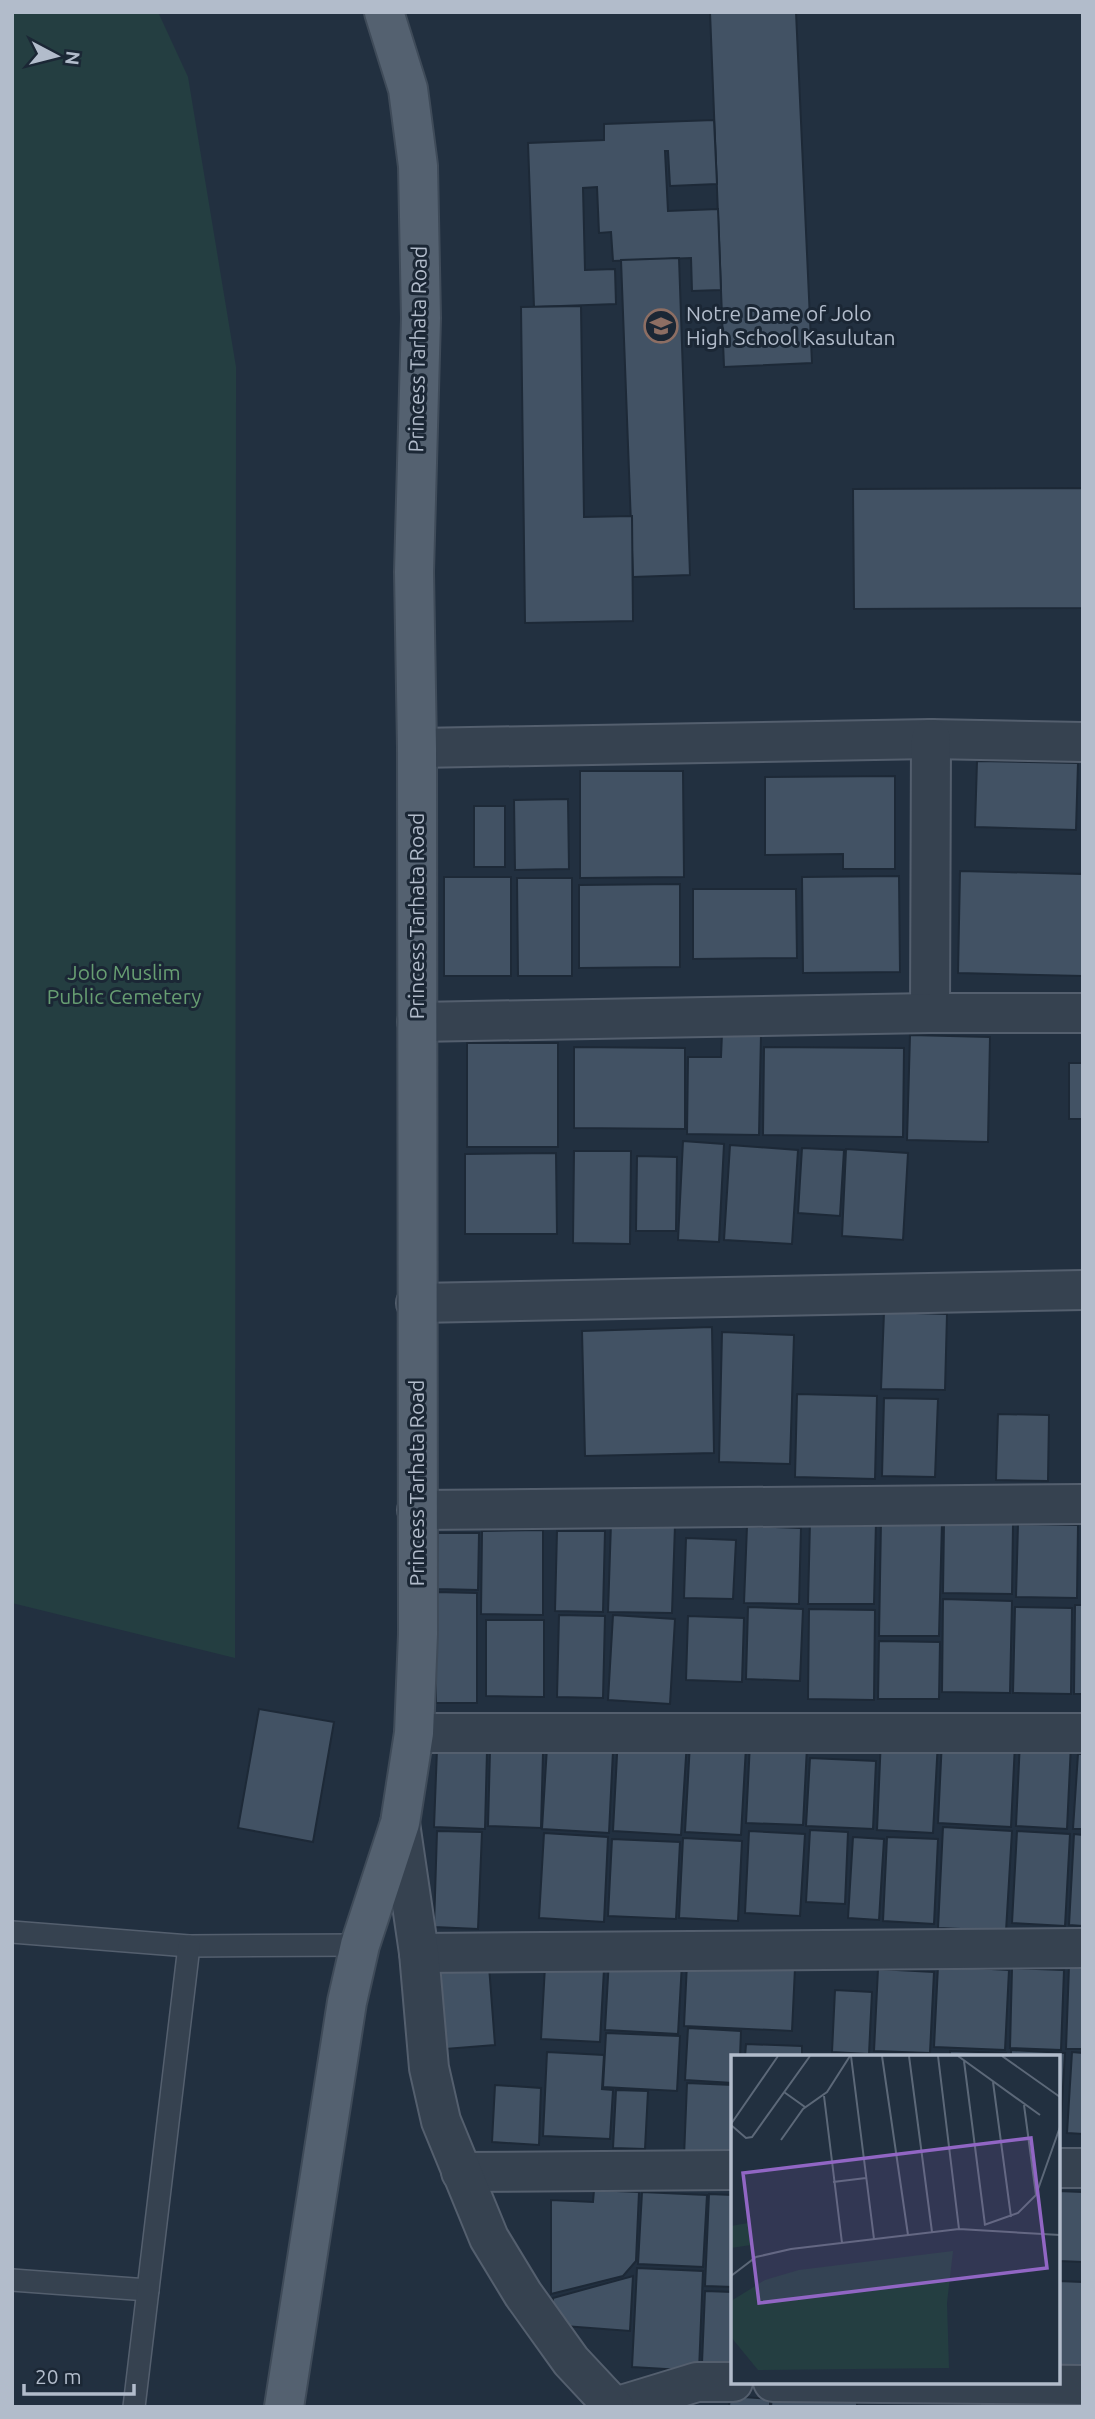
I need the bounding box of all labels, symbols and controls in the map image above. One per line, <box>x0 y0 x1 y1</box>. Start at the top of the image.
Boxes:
north arrow <box>21 21 91 91</box>
text: N <box>61 50 85 66</box>
street label: Princess Tarhata Road <box>403 246 431 452</box>
place label: Notre Dame of Jolo High School Kasulutan <box>686 301 895 349</box>
school or university icon: Notre Dame of Jolo High School Kasulutan <box>642 307 680 345</box>
street label: Princess Tarhata Road <box>404 813 428 1019</box>
park label: Jolo Muslim Public Cemetery <box>47 960 201 1008</box>
street label: Princess Tarhata Road <box>404 1380 428 1586</box>
inset map <box>731 2055 1060 2384</box>
scale bar <box>24 2352 135 2396</box>
text: 20 m <box>35 2364 82 2388</box>

